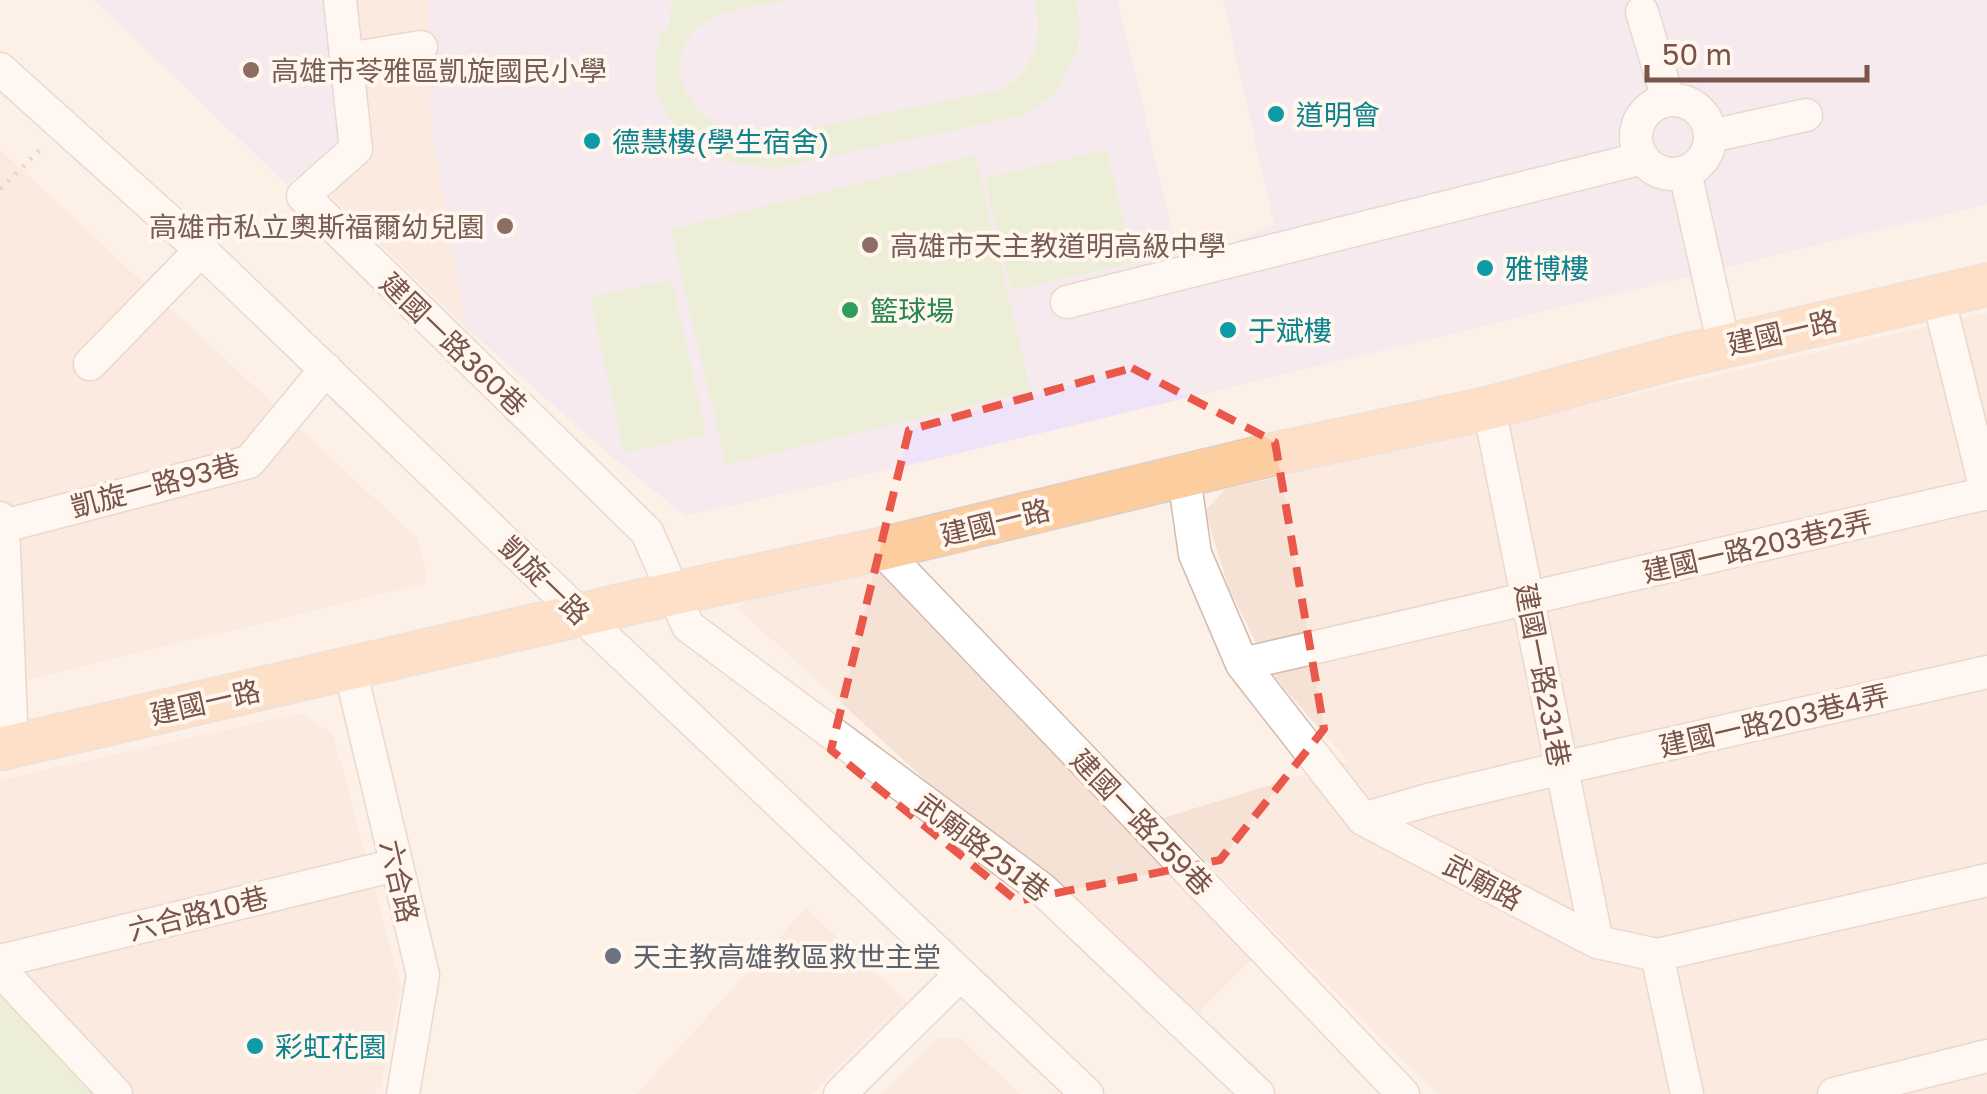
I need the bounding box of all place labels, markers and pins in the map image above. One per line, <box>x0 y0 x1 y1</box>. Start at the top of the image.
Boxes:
place label: 高雄市苓雅區凱旋國民小學 <box>271 54 607 87</box>
marker: 高雄市苓雅區凱旋國民小學 <box>240 59 262 81</box>
place label: 道明會 <box>1296 98 1380 131</box>
marker: 道明會 <box>1265 103 1287 125</box>
place label: 德慧樓(學生宿舍) <box>612 125 829 158</box>
marker: 德慧樓(學生宿舍) <box>581 130 603 152</box>
place label: 高雄市私立奧斯福爾幼兒園 <box>149 210 485 243</box>
marker: 高雄市私立奧斯福爾幼兒園 <box>494 215 516 237</box>
place label: 高雄市天主教道明高級中學 <box>890 229 1226 262</box>
marker: 高雄市天主教道明高級中學 <box>859 234 881 256</box>
place label: 雅博樓 <box>1505 252 1589 285</box>
marker: 雅博樓 <box>1474 257 1496 279</box>
place label: 籃球場 <box>870 294 954 327</box>
marker: 籃球場 <box>839 299 861 321</box>
place label: 于斌樓 <box>1248 314 1332 347</box>
marker: 于斌樓 <box>1217 319 1239 341</box>
place label: 天主教高雄教區救世主堂 <box>633 940 941 973</box>
marker: 天主教高雄教區救世主堂 <box>602 945 624 967</box>
place label: 彩虹花園 <box>275 1030 387 1063</box>
marker: 彩虹花園 <box>244 1035 266 1057</box>

